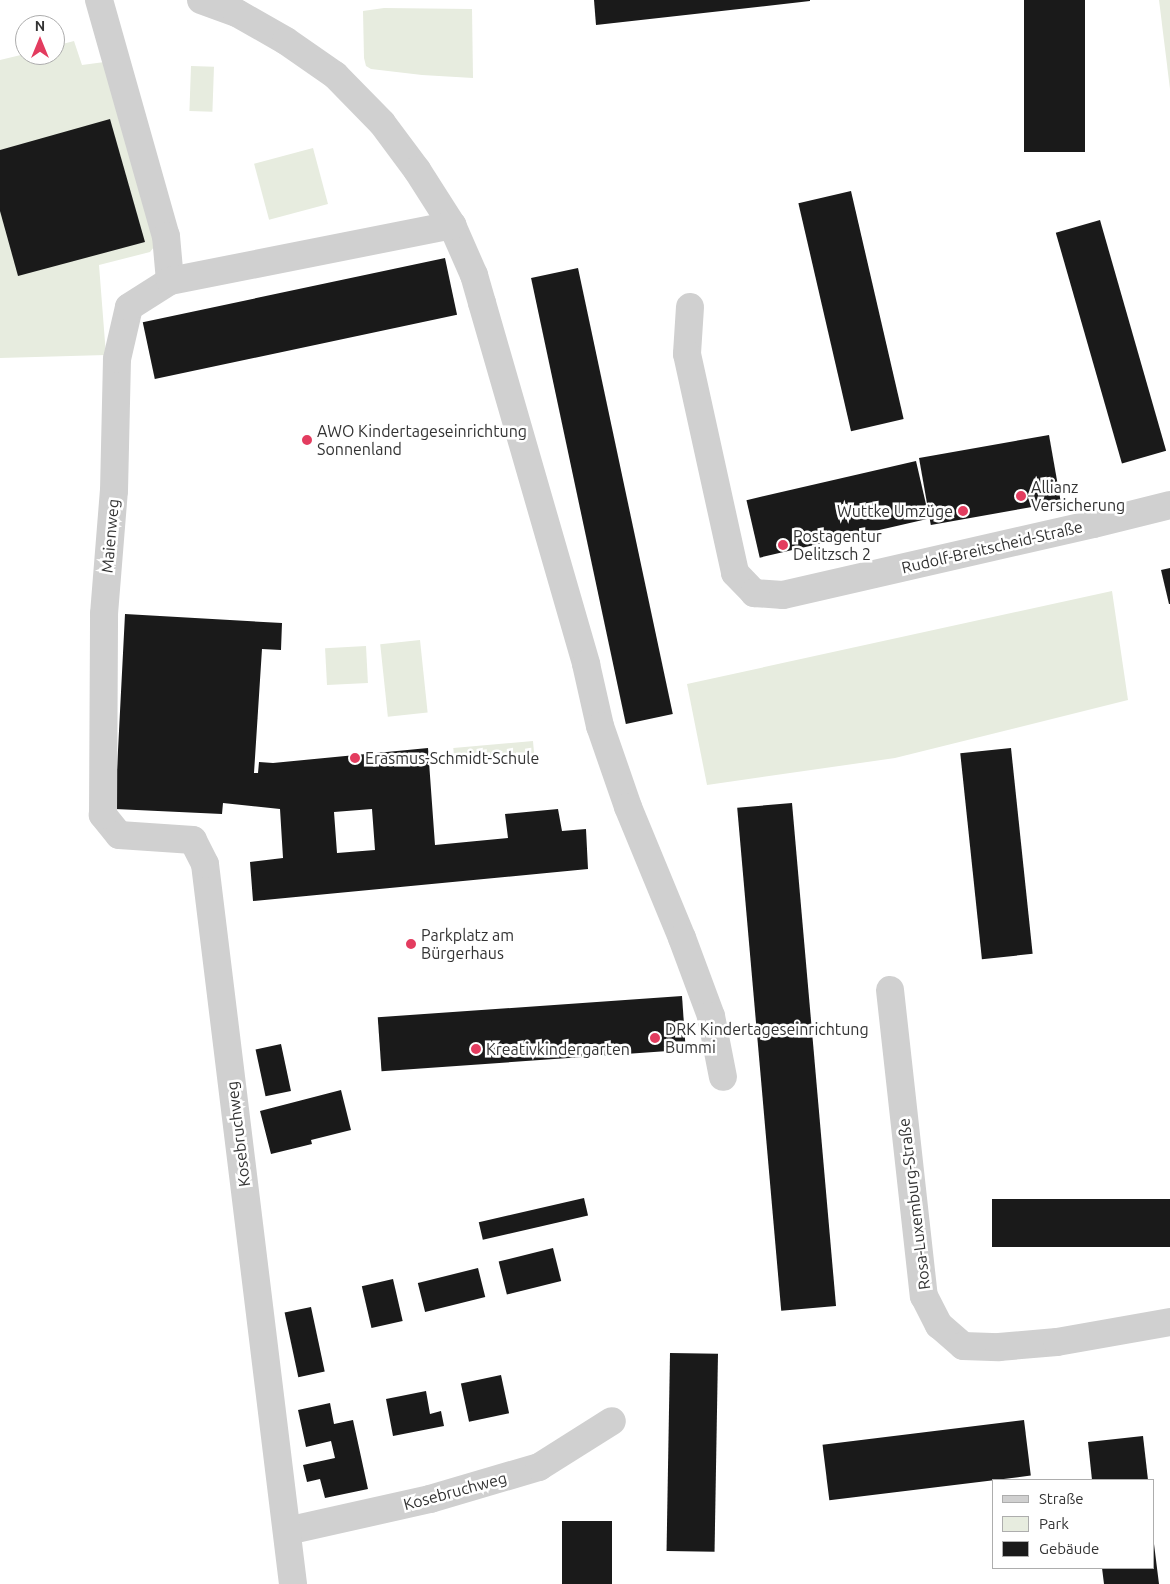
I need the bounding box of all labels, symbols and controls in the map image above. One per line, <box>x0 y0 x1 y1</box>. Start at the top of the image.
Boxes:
north arrow <box>15 15 65 65</box>
text: N <box>35 18 45 34</box>
place label: AWO Kindertageseinrichtung Sonnenland <box>317 421 527 459</box>
marker: AWO Kindertageseinrichtung Sonnenland <box>301 434 313 446</box>
place label: Allianz Versicherung <box>1031 477 1125 515</box>
marker: Allianz Versicherung <box>1015 490 1027 502</box>
street label: Maienweg <box>97 498 123 574</box>
place label: Wuttke Umzüge <box>837 501 953 521</box>
marker: Wuttke Umzüge <box>957 505 969 517</box>
street label: Rudolf-Breitscheid-Straße <box>900 517 1084 577</box>
place label: Postagentur Delitzsch 2 <box>793 526 882 564</box>
marker: Postagentur Delitzsch 2 <box>777 539 789 551</box>
place label: Erasmus-Schmidt-Schule <box>365 748 539 768</box>
marker: Erasmus-Schmidt-Schule <box>349 752 361 764</box>
place label: Parkplatz am Bürgerhaus <box>421 925 514 963</box>
marker: Parkplatz am Bürgerhaus <box>405 938 417 950</box>
place label: DRK Kindertageseinrichtung Bummi <box>665 1019 869 1057</box>
marker: DRK Kindertageseinrichtung Bummi <box>649 1032 661 1044</box>
place label: Kreativkindergarten <box>486 1039 630 1059</box>
marker: Kreativkindergarten <box>470 1043 482 1055</box>
street label: Kosebruchweg <box>222 1080 254 1188</box>
street label: Rosa-Luxemburg-Straße <box>894 1117 934 1291</box>
street label: Kosebruchweg <box>401 1468 509 1514</box>
legend <box>992 1479 1155 1569</box>
text: Straße <box>1039 1490 1083 1507</box>
text: Park <box>1039 1515 1069 1532</box>
text: Gebäude <box>1039 1540 1099 1557</box>

